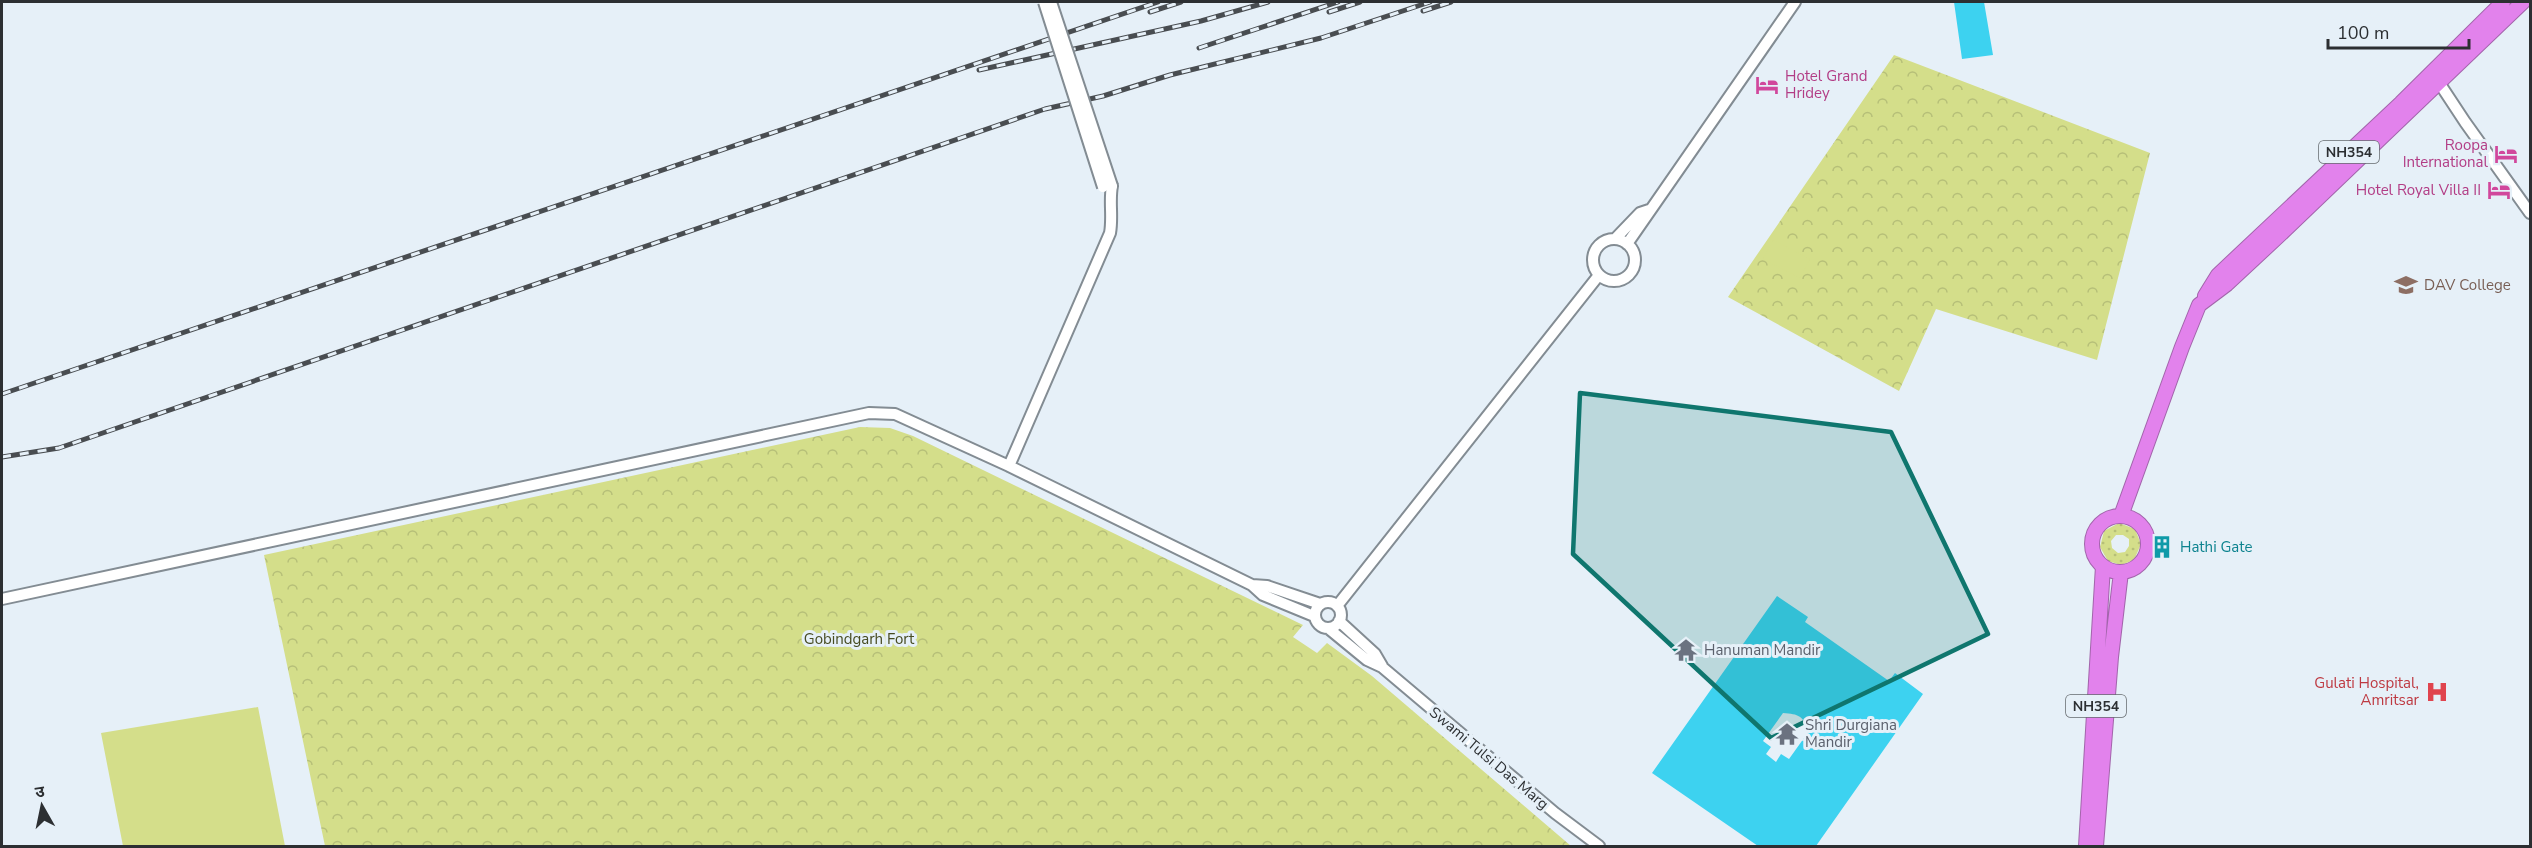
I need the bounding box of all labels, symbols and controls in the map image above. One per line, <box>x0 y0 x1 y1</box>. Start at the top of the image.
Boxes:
scale bar <box>2328 12 2469 50</box>
text: 100 m <box>2337 21 2389 45</box>
place label: Hotel Grand Hridey <box>1785 66 1868 103</box>
hotel icon: Hotel Grand Hridey <box>1754 72 1780 98</box>
place label: Roopa International <box>2403 135 2489 172</box>
road number: NH354 <box>2319 141 2379 163</box>
hotel icon: Roopa International <box>2493 141 2519 167</box>
hotel icon: Hotel Royal Villa II <box>2486 177 2512 203</box>
place label: Hotel Royal Villa II <box>2356 180 2481 200</box>
school or university icon: DAV College <box>2393 272 2419 298</box>
place label: DAV College <box>2424 275 2511 295</box>
building icon: Hathi Gate <box>2149 534 2175 560</box>
place label: Hathi Gate <box>2180 537 2252 557</box>
park label: Gobindgarh Fort <box>804 629 915 649</box>
temple icon: Hanuman Mandir <box>1673 637 1699 663</box>
place label: Hanuman Mandir <box>1704 640 1821 660</box>
place label: Gulati Hospital, Amritsar <box>2314 673 2420 710</box>
hospital icon: Gulati Hospital, Amritsar <box>2424 679 2450 705</box>
road number: NH354 <box>2066 695 2126 717</box>
street label: Swami Tulsi Das Marg <box>1425 702 1553 814</box>
place label: Shri Durgiana Mandir <box>1805 715 1897 752</box>
temple icon: Shri Durgiana Mandir <box>1774 721 1800 747</box>
north arrow <box>12 776 72 836</box>
text: उ <box>33 780 47 804</box>

